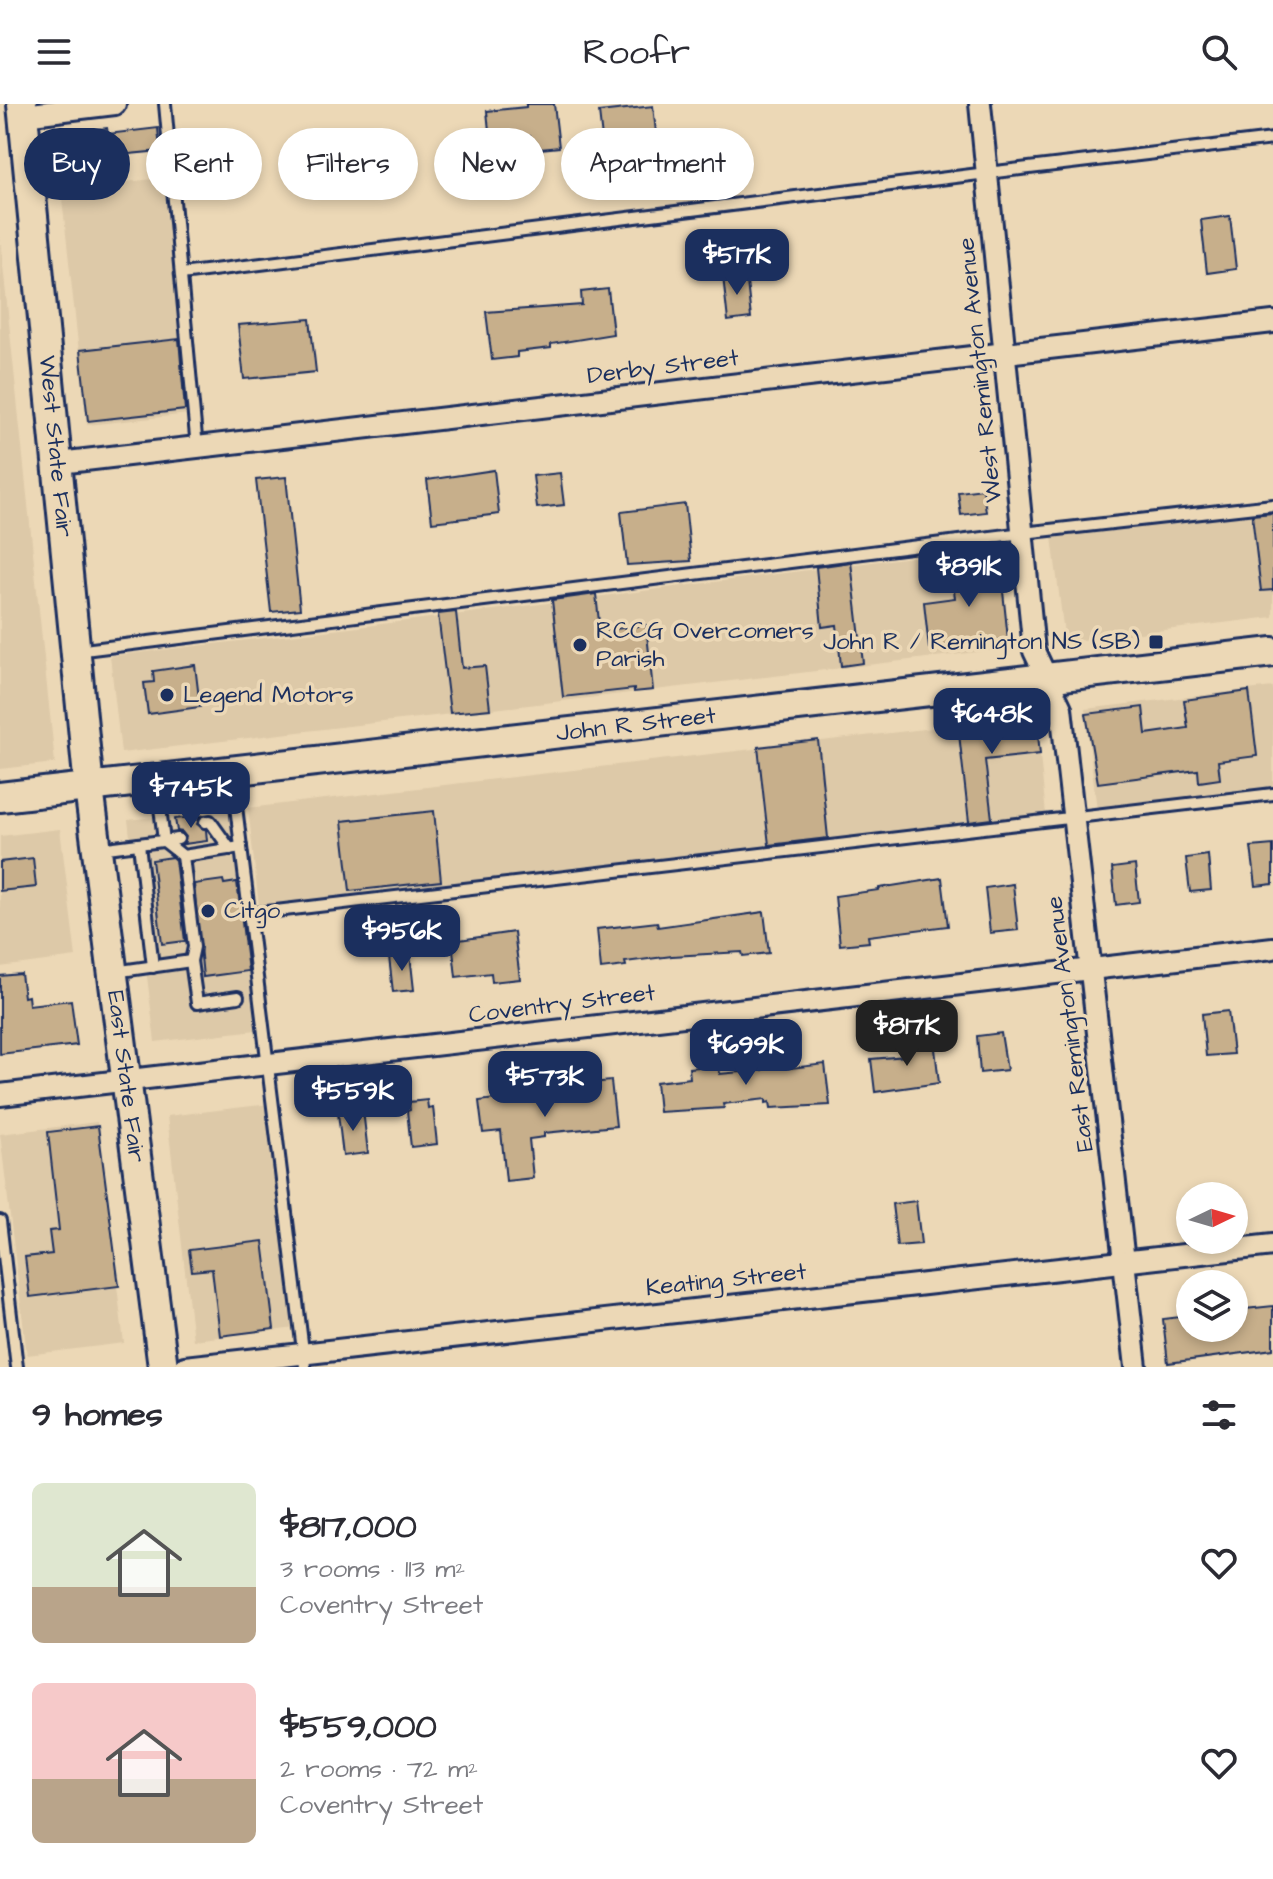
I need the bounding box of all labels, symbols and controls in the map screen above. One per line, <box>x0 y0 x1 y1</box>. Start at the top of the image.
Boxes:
text: Roofr <box>583 27 690 78</box>
icon: menu <box>32 30 76 74</box>
icon: search <box>1197 30 1241 74</box>
chip: Buy <box>24 128 130 200</box>
chip: Rent <box>146 128 262 200</box>
chip: Filters <box>278 128 418 200</box>
chip: New <box>434 128 545 200</box>
chip: Apartment <box>561 128 754 200</box>
pin: $517K <box>681 229 793 297</box>
street label: West Remington Avenue <box>949 236 1012 504</box>
text: $517K <box>703 237 771 273</box>
street label: Derby Street <box>585 341 741 394</box>
street label: West State Fair <box>30 354 81 539</box>
pin: $891K <box>913 541 1025 609</box>
text: $891K <box>936 549 1002 585</box>
place label: RCCG Overcomers Parish <box>596 614 814 676</box>
place label: John R / Remington NS (SB) <box>823 625 1140 660</box>
marker: John R / Remington NS (SB) <box>1147 633 1165 651</box>
marker: RCCG Overcomers Parish <box>571 636 589 654</box>
place label: Legend Motors <box>183 678 354 713</box>
marker: Legend Motors <box>158 686 176 704</box>
pin: $648K <box>936 688 1048 756</box>
text: $648K <box>951 696 1033 732</box>
street label: John R Street <box>554 699 718 751</box>
pin: $745K <box>135 762 247 830</box>
text: $745K <box>150 770 232 806</box>
place label: Citgo <box>224 894 281 929</box>
street label: East Remington Avenue <box>1037 894 1104 1154</box>
marker: Citgo <box>199 902 217 920</box>
pin: $956K <box>346 905 458 973</box>
text: $956K <box>362 913 442 949</box>
street label: Coventry Street <box>467 976 658 1033</box>
street label: East State Fair <box>98 988 154 1164</box>
pin: $817K <box>851 1000 963 1068</box>
text: $817K <box>874 1008 940 1044</box>
pin: $699K <box>690 1019 802 1087</box>
text: $699K <box>708 1027 784 1063</box>
pin: $573K <box>489 1051 601 1119</box>
text: $573K <box>506 1059 584 1095</box>
pin: $559K <box>297 1065 409 1133</box>
text: $559K <box>312 1073 394 1109</box>
north arrow <box>1176 1182 1248 1254</box>
map controls <box>1176 1182 1248 1342</box>
street label: Keating Street <box>644 1255 808 1306</box>
button: layers <box>1176 1270 1248 1342</box>
text: 9 homes <box>32 1391 163 1439</box>
icon: filters <box>1197 1393 1241 1437</box>
text: $817,000 <box>280 1503 417 1551</box>
icon: home <box>96 1515 192 1611</box>
icon: heart <box>1197 1541 1241 1585</box>
text: 3 rooms · 113 m² <box>280 1551 465 1587</box>
text: Coventry Street <box>280 1587 483 1623</box>
text: $559,000 <box>280 1703 437 1751</box>
icon: home <box>96 1715 192 1811</box>
icon: heart <box>1197 1741 1241 1785</box>
text: 2 rooms · 72 m² <box>280 1751 478 1787</box>
text: Coventry Street <box>280 1787 483 1823</box>

